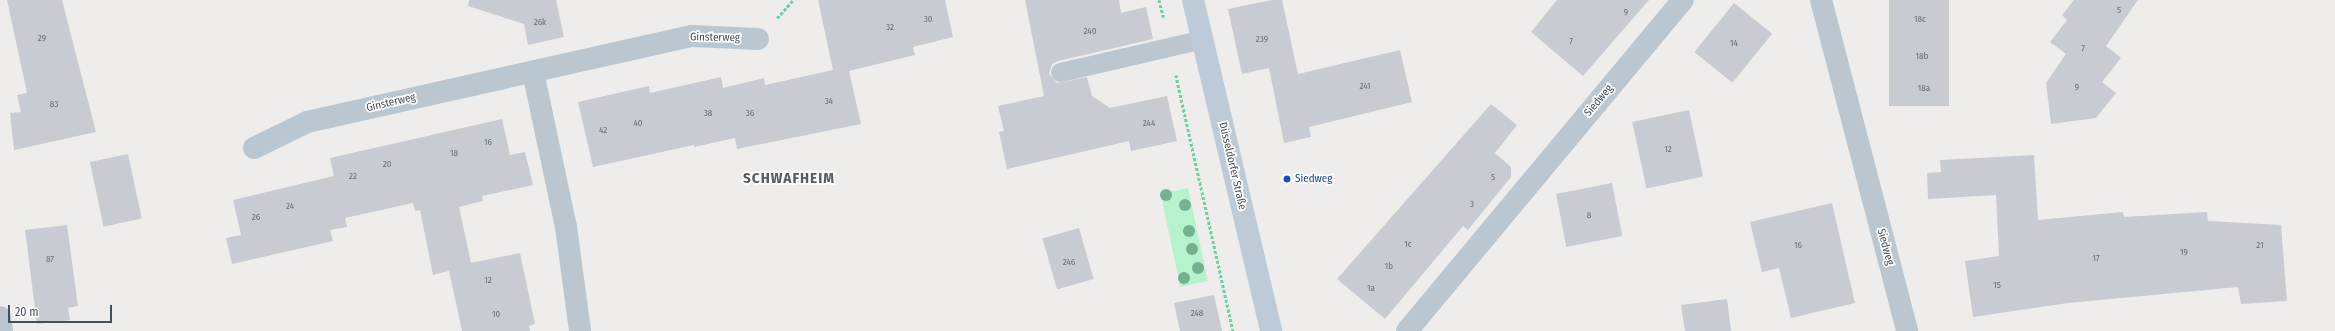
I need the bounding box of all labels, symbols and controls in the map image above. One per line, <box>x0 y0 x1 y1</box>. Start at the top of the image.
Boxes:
house number: 5 <box>2117 5 2121 15</box>
house number: 9 <box>1624 7 1628 17</box>
house number: 30 <box>924 14 932 24</box>
house number: 18c <box>1914 14 1926 24</box>
house number: 26k <box>534 17 546 27</box>
house number: 32 <box>886 22 894 32</box>
house number: 240 <box>1084 26 1096 36</box>
street label: Ginsterweg <box>690 31 740 45</box>
house number: 29 <box>38 33 46 43</box>
house number: 239 <box>1256 34 1268 44</box>
house number: 7 <box>1569 36 1573 46</box>
house number: 14 <box>1730 38 1738 48</box>
house number: 7 <box>2081 43 2085 53</box>
house number: 18b <box>1916 51 1928 61</box>
house number: 241 <box>1359 81 1371 91</box>
street label: Siedweg <box>1582 82 1616 120</box>
house number: 9 <box>2075 82 2079 92</box>
house number: 18a <box>1918 83 1930 93</box>
street label: Ginsterweg <box>365 91 417 115</box>
house number: 34 <box>825 96 833 106</box>
house number: 83 <box>50 99 58 109</box>
house number: 38 <box>704 108 712 118</box>
house number: 36 <box>746 108 754 118</box>
house number: 40 <box>633 118 643 128</box>
house number: 244 <box>1143 118 1155 128</box>
street label: Düsseldorfer Straße <box>1215 121 1249 211</box>
house number: 42 <box>599 125 607 135</box>
house number: 16 <box>484 137 492 147</box>
house number: 12 <box>1664 144 1672 154</box>
house number: 18 <box>450 148 458 158</box>
house number: 20 <box>383 159 391 169</box>
district label: SCHWAFHEIM <box>743 170 835 188</box>
house number: 22 <box>349 171 357 181</box>
place label: Siedweg <box>1295 172 1332 186</box>
house number: 5 <box>1491 172 1495 182</box>
marker: Siedweg <box>1282 174 1292 184</box>
house number: 3 <box>1470 199 1474 209</box>
house number: 24 <box>286 201 294 211</box>
house number: 8 <box>1587 210 1591 220</box>
house number: 26 <box>252 212 260 222</box>
street label: Siedweg <box>1874 227 1896 267</box>
house number: 1c <box>1404 239 1412 249</box>
house number: 16 <box>1794 240 1802 250</box>
house number: 21 <box>2256 240 2264 250</box>
house number: 19 <box>2180 247 2188 257</box>
house number: 17 <box>2092 253 2100 263</box>
house number: 87 <box>46 254 54 264</box>
house number: 246 <box>1063 257 1075 267</box>
house number: 1b <box>1385 261 1393 271</box>
house number: 12 <box>484 275 492 285</box>
house number: 15 <box>1993 280 2001 290</box>
house number: 1a <box>1367 283 1375 293</box>
scale bar <box>10 297 114 323</box>
text: 20 m <box>15 305 39 319</box>
house number: 248 <box>1191 308 1203 318</box>
house number: 10 <box>492 309 500 319</box>

